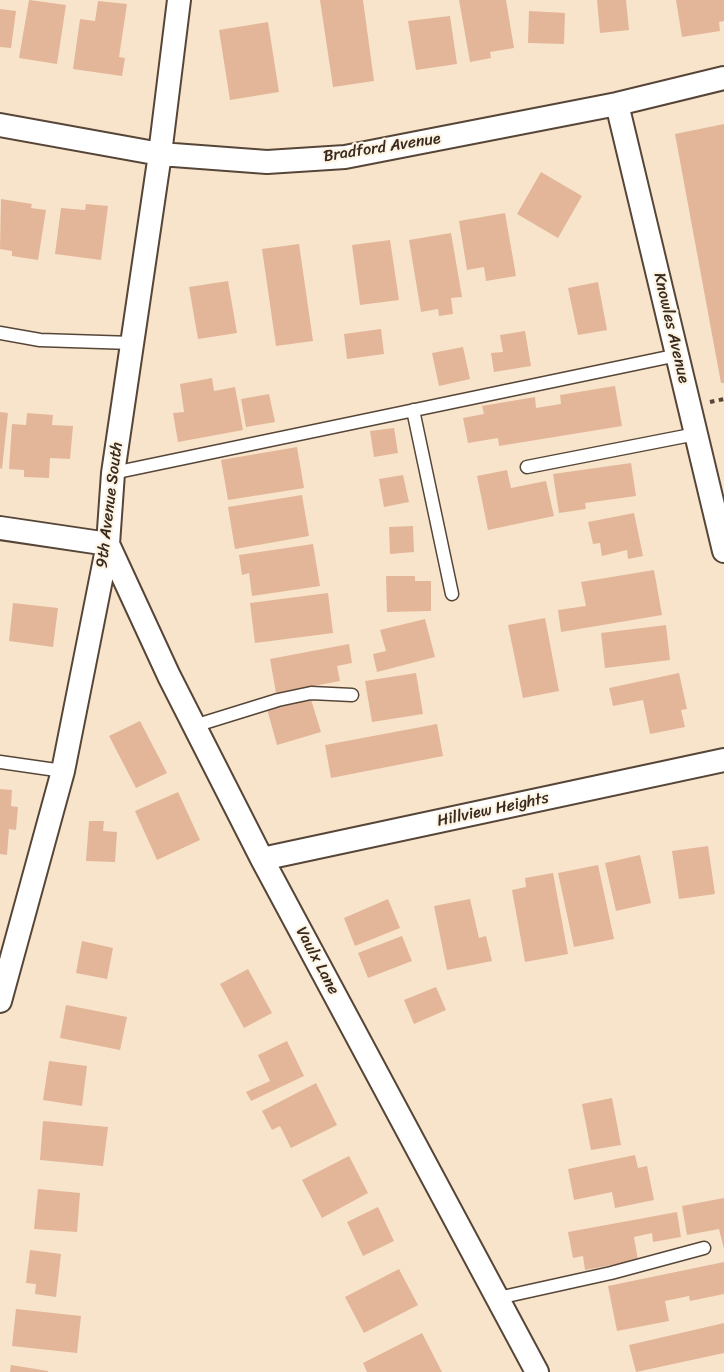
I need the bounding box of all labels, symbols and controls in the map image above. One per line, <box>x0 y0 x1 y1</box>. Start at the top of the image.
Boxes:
street label: Bradford Avenue <box>322 129 442 167</box>
street label: Knowles Avenue <box>649 271 693 385</box>
street label: 9th Avenue South <box>93 441 127 569</box>
street label: Hillview Heights <box>435 789 551 831</box>
street label: Vaulx Lane <box>291 924 343 998</box>

